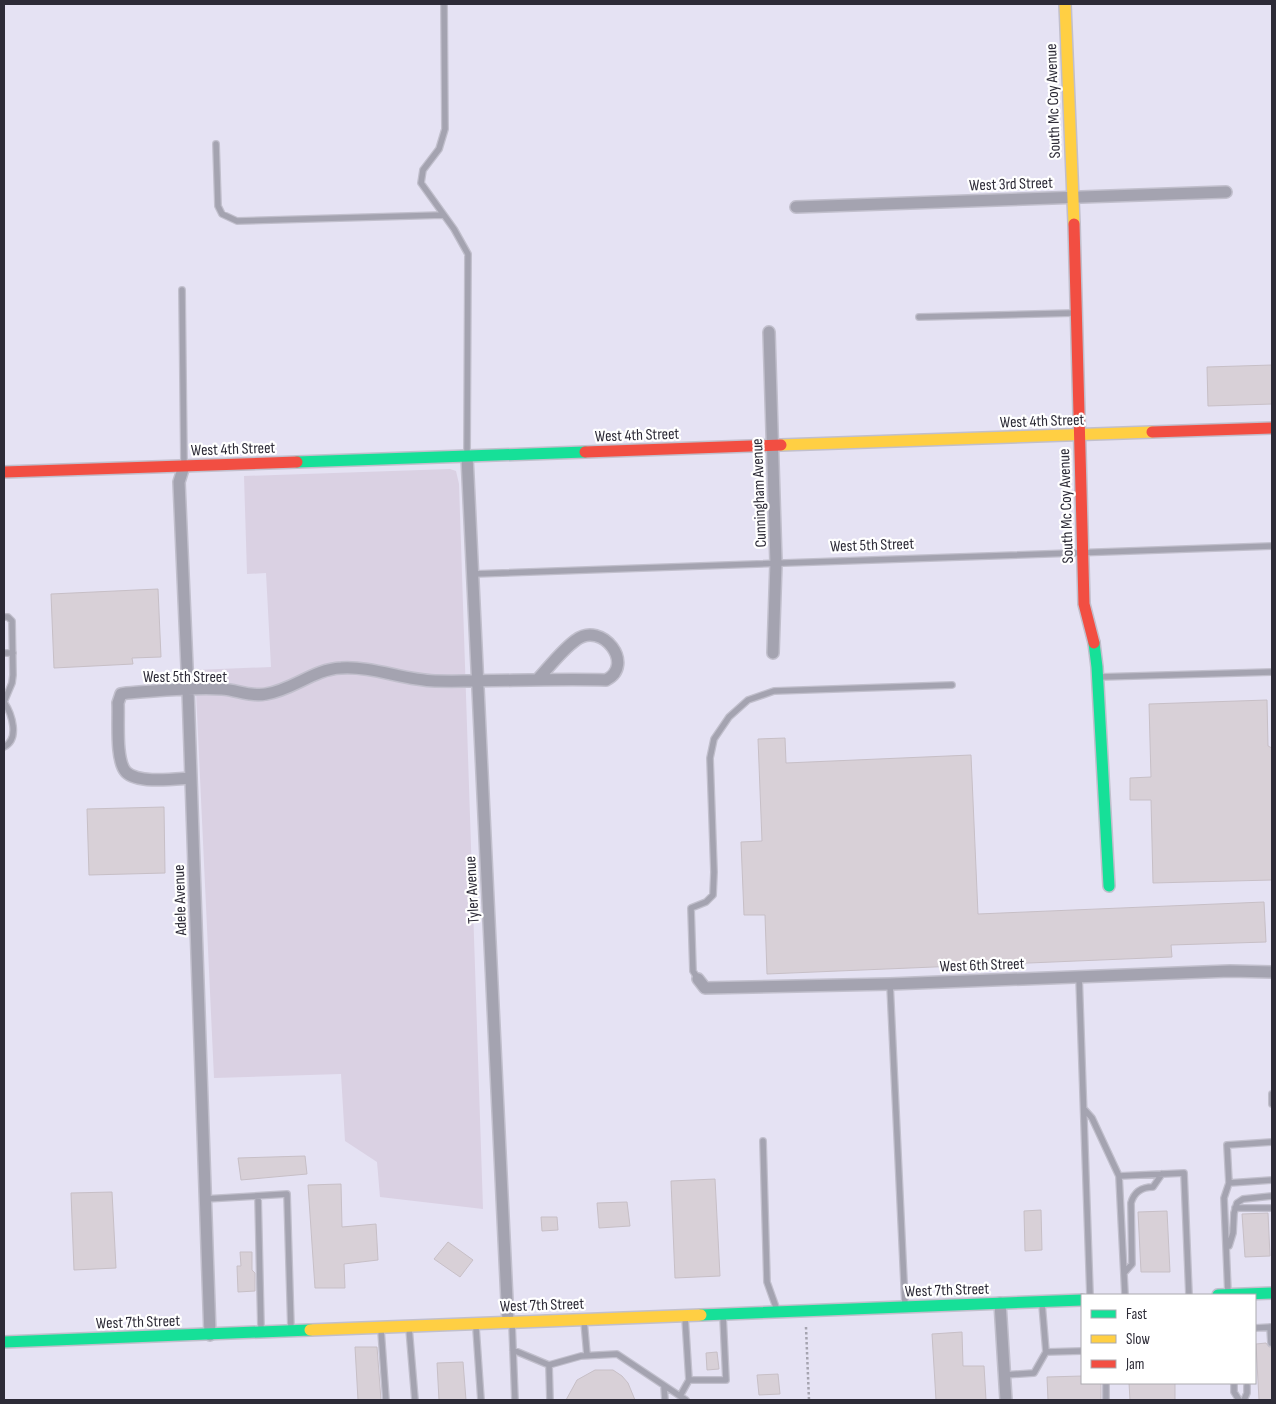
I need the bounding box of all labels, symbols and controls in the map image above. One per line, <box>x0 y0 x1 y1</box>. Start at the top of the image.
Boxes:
street label: South Mc Coy Avenue <box>1042 43 1065 159</box>
street label: West 3rd Street <box>969 174 1053 195</box>
street label: West 4th Street <box>1000 411 1085 432</box>
street label: West 4th Street <box>595 425 680 446</box>
street label: Cunningham Avenue <box>748 438 771 548</box>
street label: West 4th Street <box>191 439 276 460</box>
street label: South Mc Coy Avenue <box>1055 448 1078 564</box>
street label: West 5th Street <box>830 535 915 556</box>
street label: West 5th Street <box>143 668 227 687</box>
street label: Tyler Avenue <box>461 856 484 924</box>
street label: Adele Avenue <box>170 864 191 937</box>
street label: West 6th Street <box>939 955 1025 976</box>
street label: West 7th Street <box>905 1280 990 1301</box>
legend <box>1081 1294 1256 1384</box>
street label: West 7th Street <box>500 1295 585 1316</box>
text: Fast <box>1126 1305 1148 1324</box>
street label: West 7th Street <box>96 1312 181 1333</box>
text: Slow <box>1126 1330 1150 1349</box>
text: Jam <box>1125 1355 1144 1374</box>

